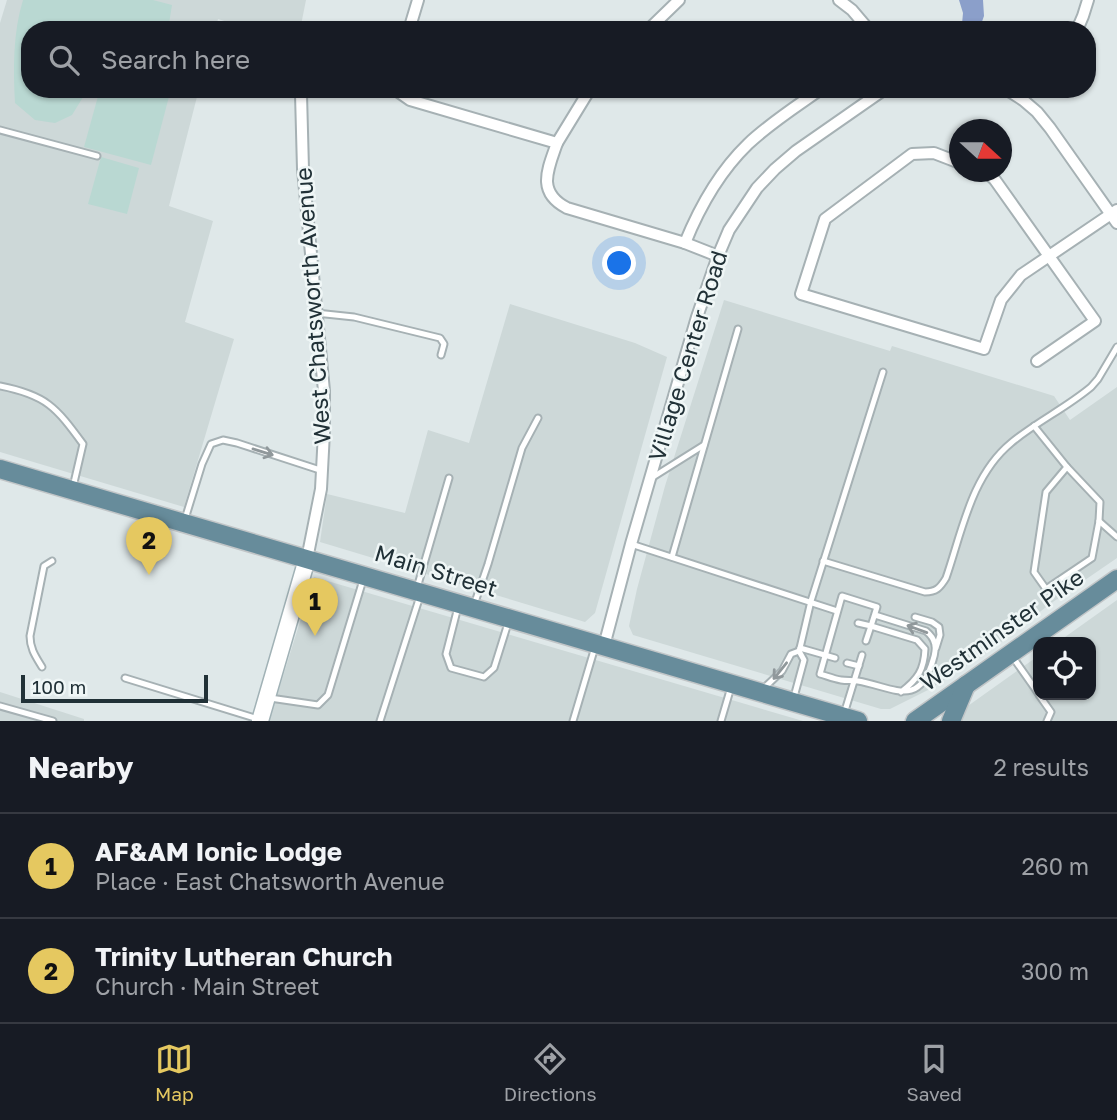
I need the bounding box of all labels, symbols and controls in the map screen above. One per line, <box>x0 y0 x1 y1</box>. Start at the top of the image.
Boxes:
search box <box>21 21 1096 98</box>
icon: search <box>45 41 83 79</box>
text: Search here <box>101 44 250 75</box>
north arrow <box>949 119 1012 182</box>
street label: West Chatsworth Avenue <box>288 167 336 445</box>
your location <box>602 246 636 280</box>
street label: Village Center Road <box>642 247 732 465</box>
one-way arrow <box>252 446 274 459</box>
pin: 2 <box>126 517 172 575</box>
street label: Main Street <box>372 538 501 602</box>
street label: Westminster Pike <box>914 562 1089 696</box>
pin: 1 <box>292 578 338 636</box>
one-way arrow <box>907 622 928 634</box>
map controls <box>1033 637 1096 700</box>
button: locate <box>1033 637 1096 700</box>
one-way arrow <box>772 662 787 680</box>
scale bar <box>21 672 208 704</box>
text: 100 m <box>32 675 86 698</box>
text: Nearby <box>28 749 133 785</box>
text: 2 results <box>993 753 1089 781</box>
text: AF&AM Ionic Lodge <box>95 836 342 867</box>
text: 1 <box>45 852 57 880</box>
text: 260 m <box>1021 852 1089 880</box>
text: Place · East Chatsworth Avenue <box>95 867 445 895</box>
text: Trinity Lutheran Church <box>95 941 392 972</box>
text: 2 <box>44 957 58 985</box>
text: 300 m <box>1021 957 1089 985</box>
text: Church · Main Street <box>95 972 319 1000</box>
tab: Map <box>155 1040 194 1105</box>
tab: Directions <box>504 1040 597 1105</box>
tab: Saved <box>907 1040 962 1105</box>

